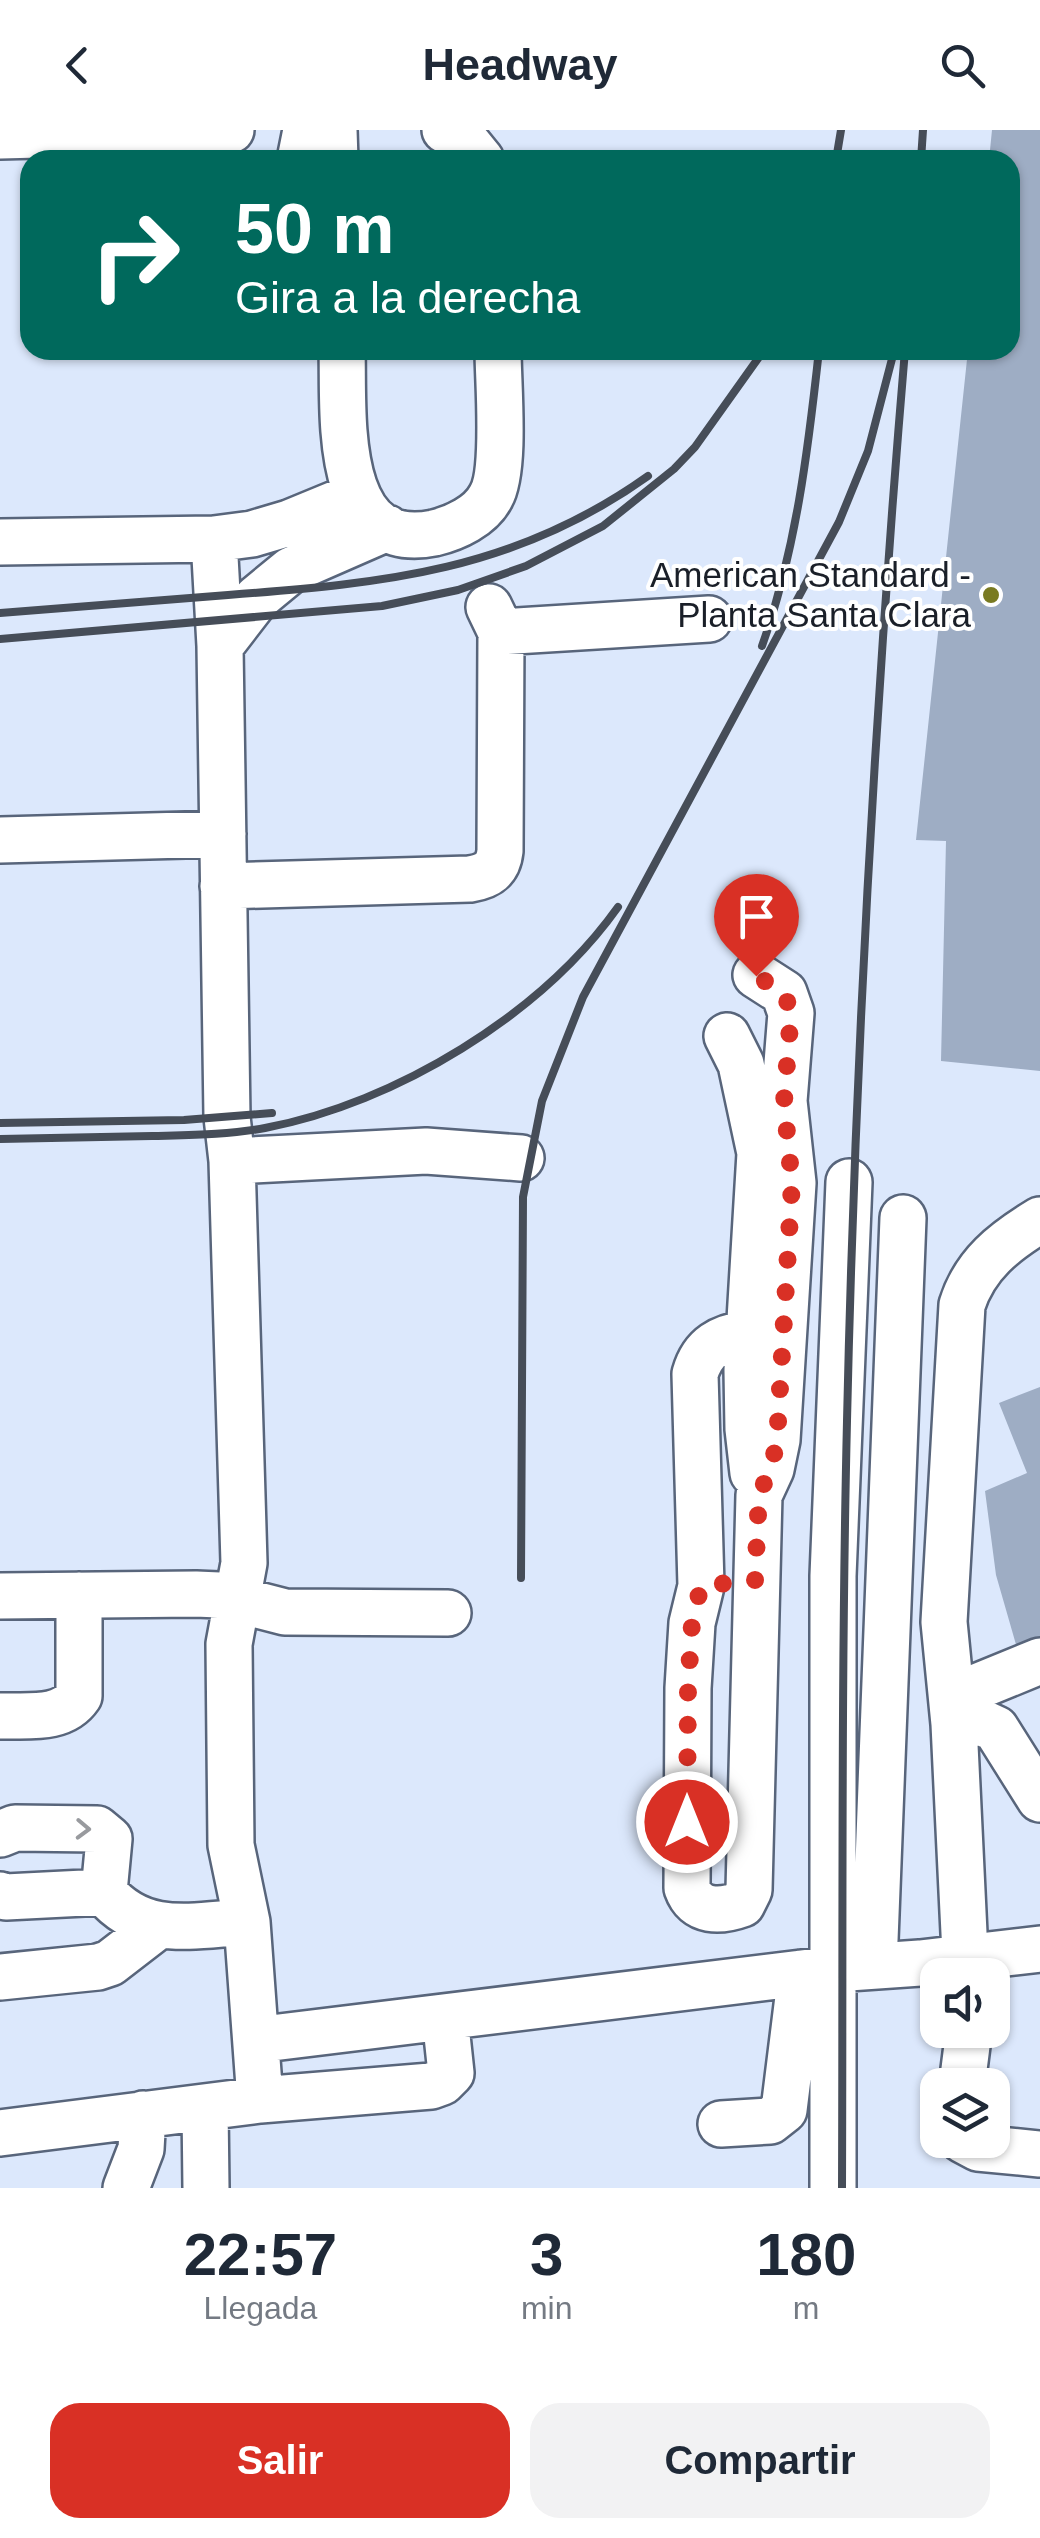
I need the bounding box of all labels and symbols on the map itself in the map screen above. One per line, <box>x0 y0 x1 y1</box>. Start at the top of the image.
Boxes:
place label: American Standard - Planta Santa Clara <box>650 555 972 634</box>
marker: American Standard - Planta Santa Clara <box>980 584 1002 606</box>
pin <box>714 874 799 977</box>
position arrow <box>635 1770 739 1874</box>
one-way arrow <box>75 1819 91 1840</box>

